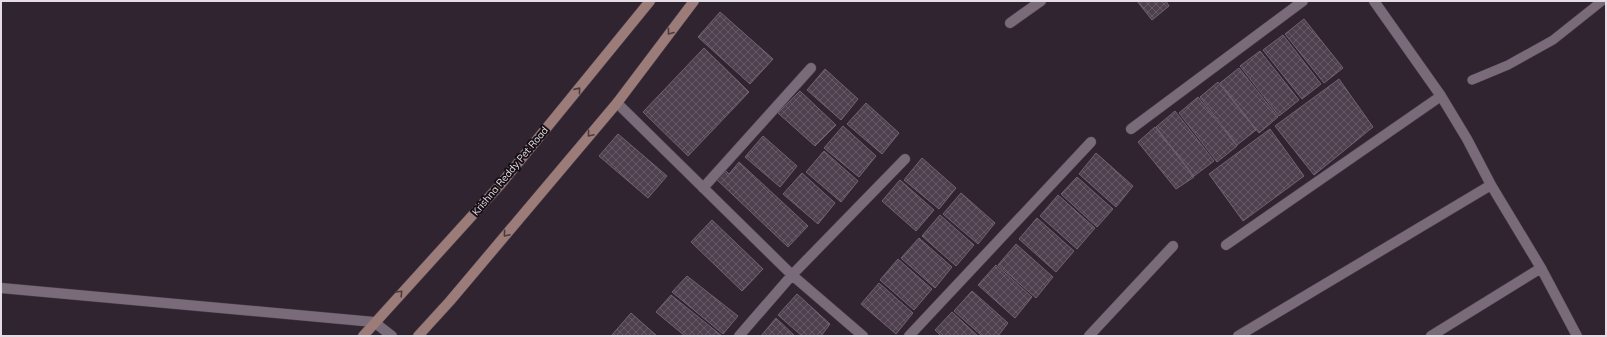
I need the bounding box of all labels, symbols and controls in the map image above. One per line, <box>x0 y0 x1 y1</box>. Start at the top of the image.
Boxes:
one-way arrow <box>668 28 675 35</box>
one-way arrow <box>573 87 580 94</box>
street label: Krishna Reddy Pet Road <box>469 124 551 218</box>
one-way arrow <box>588 130 595 137</box>
one-way arrow <box>504 229 511 236</box>
one-way arrow <box>396 291 403 298</box>

